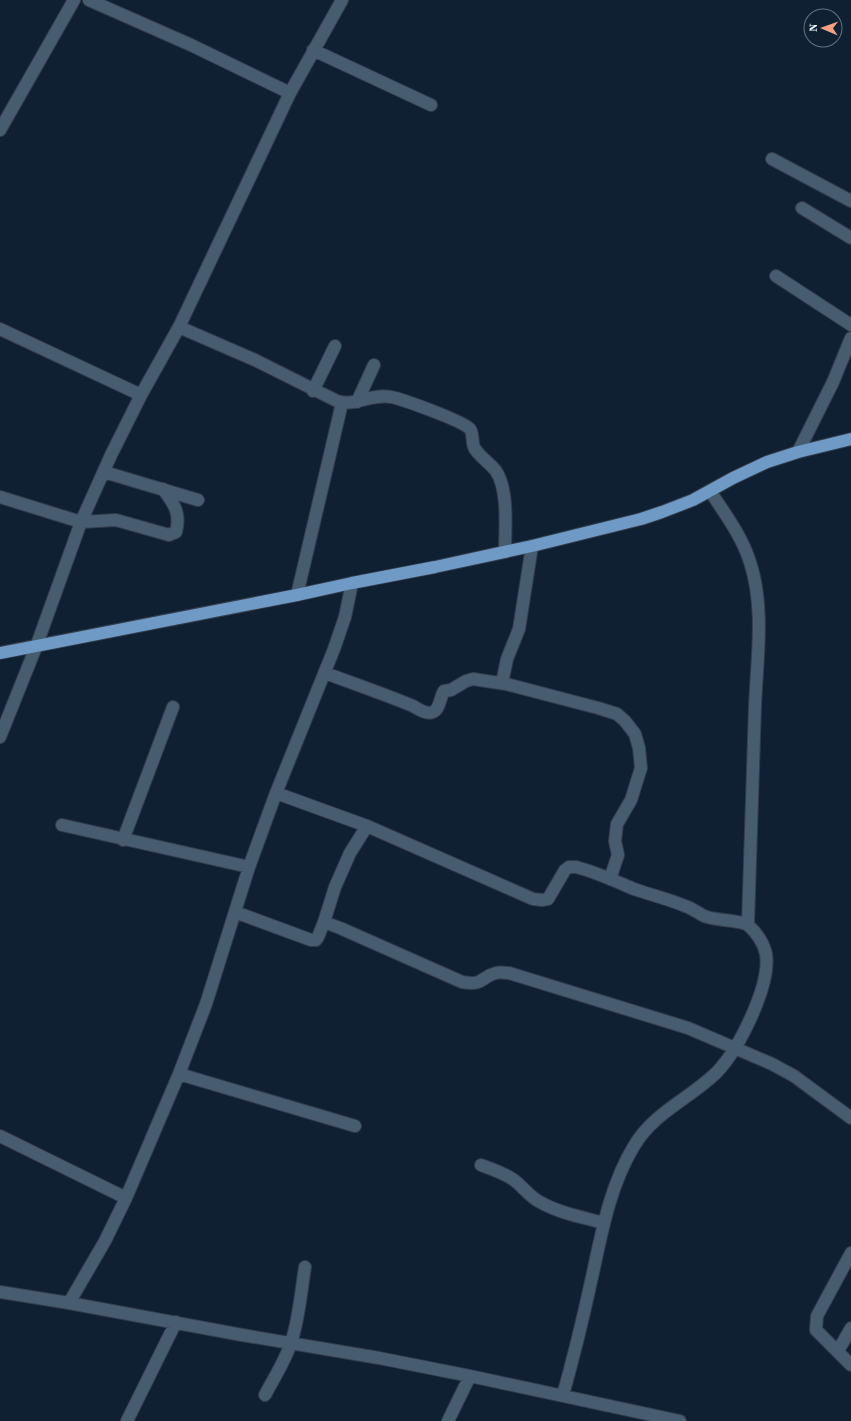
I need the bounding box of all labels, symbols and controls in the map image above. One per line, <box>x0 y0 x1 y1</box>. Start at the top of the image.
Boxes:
north arrow <box>803 8 843 48</box>
text: N <box>806 23 821 32</box>

